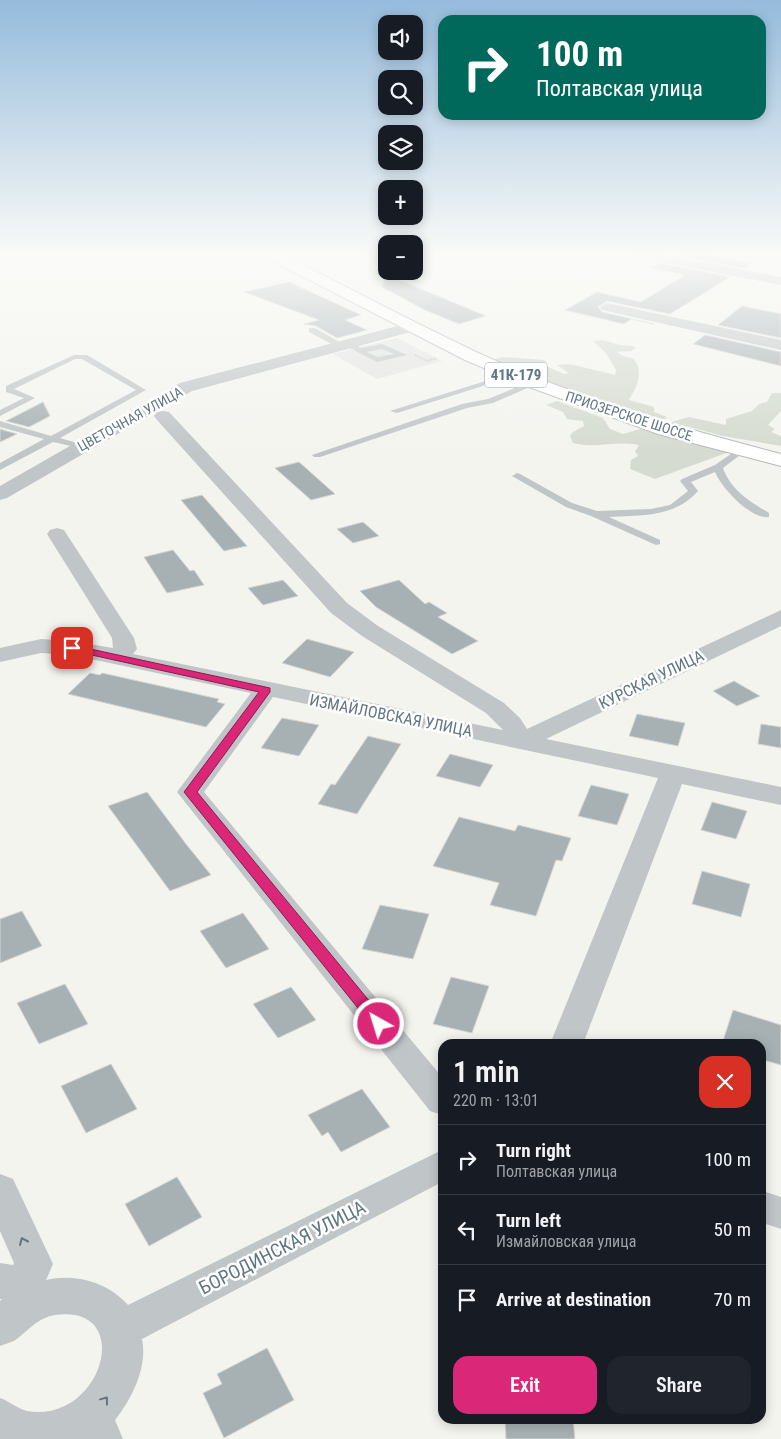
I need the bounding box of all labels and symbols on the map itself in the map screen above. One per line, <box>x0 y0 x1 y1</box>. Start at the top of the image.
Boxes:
road number: 41К-179 <box>485 362 547 388</box>
street label: ЦВЕТОЧНАЯ УЛИЦА <box>75 384 185 454</box>
street label: ПРИОЗЕРСКОЕ ШОССЕ <box>564 388 694 444</box>
pin <box>51 627 93 669</box>
street label: КУРСКАЯ УЛИЦА <box>596 646 707 713</box>
street label: ИЗМАЙЛОВСКАЯ УЛИЦА <box>308 690 474 741</box>
position arrow <box>352 997 404 1049</box>
street label: БОРОДИНСКАЯ УЛИЦА <box>195 1195 369 1299</box>
one-way arrow <box>19 1237 29 1246</box>
one-way arrow <box>99 1397 107 1406</box>

